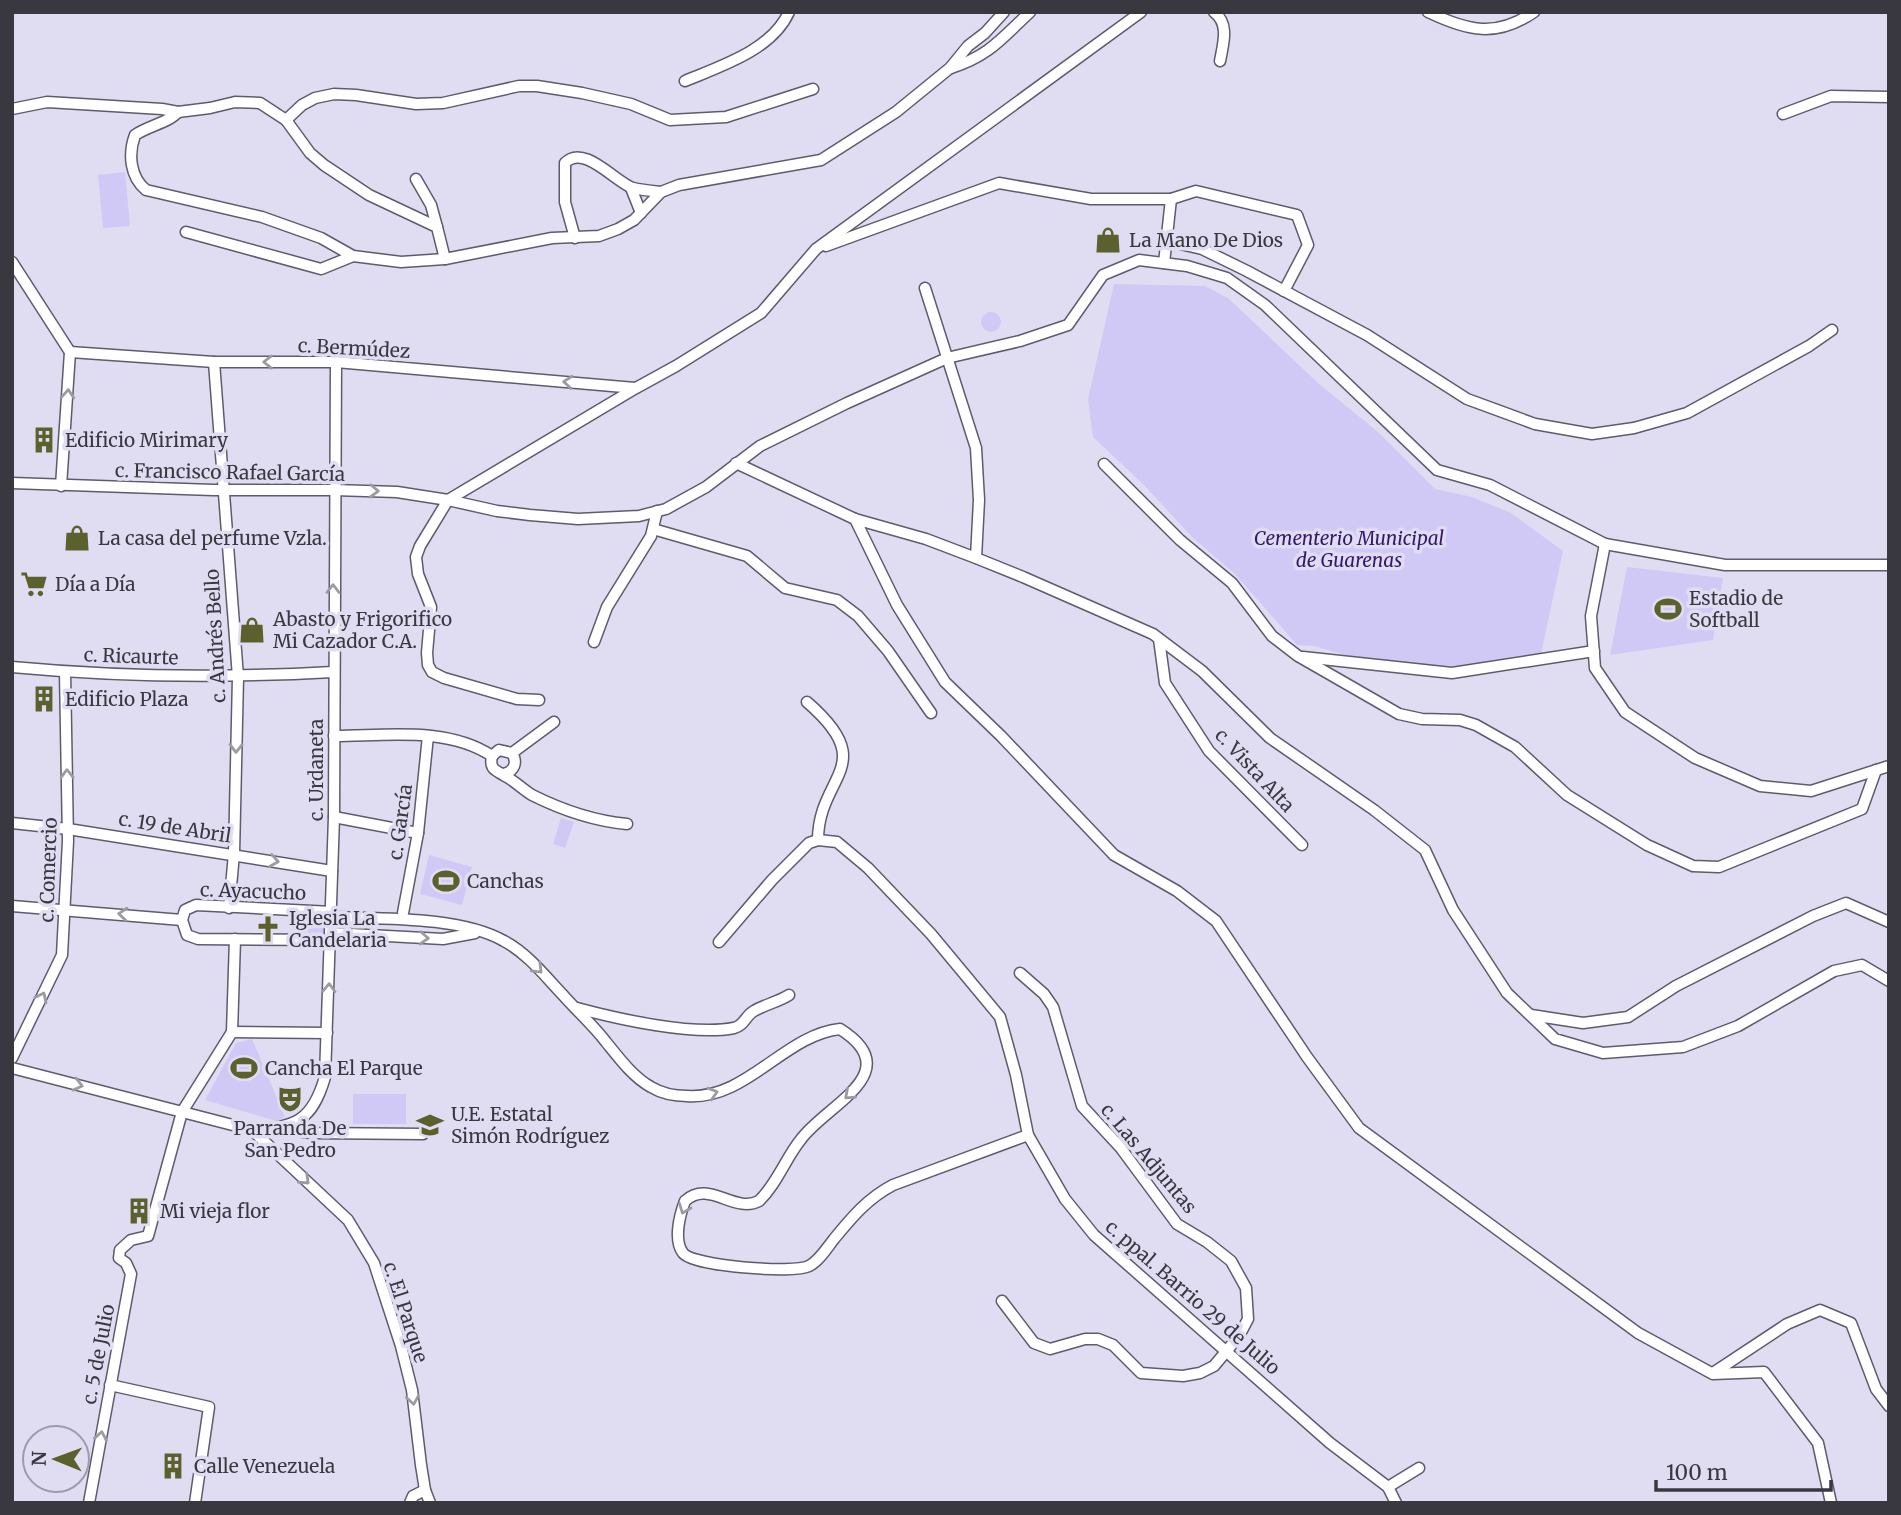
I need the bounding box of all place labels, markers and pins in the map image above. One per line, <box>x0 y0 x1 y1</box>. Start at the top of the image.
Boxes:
shop icon: La Mano De Dios <box>1093 225 1123 255</box>
place label: La Mano De Dios <box>1129 228 1283 252</box>
building icon: Edificio Mirimary <box>29 425 59 455</box>
place label: Edificio Mirimary <box>65 428 228 452</box>
shop icon: La casa del perfume Vzla. <box>62 523 92 553</box>
place label: La casa del perfume Vzla. <box>98 526 327 550</box>
supermarket icon: Día a Día <box>19 569 49 599</box>
place label: Día a Día <box>55 572 135 596</box>
place label: Estadio de Softball <box>1689 586 1783 632</box>
sports icon: Estadio de Softball <box>1653 594 1683 624</box>
place label: Abasto y Frigorifico Mi Cazador C.A. <box>272 607 452 653</box>
shop icon: Abasto y Frigorifico Mi Cazador C.A. <box>237 615 267 645</box>
building icon: Edificio Plaza <box>29 684 59 714</box>
place label: Edificio Plaza <box>65 687 189 711</box>
sports icon: Canchas <box>431 866 461 896</box>
place label: Canchas <box>467 869 544 893</box>
place label: Iglesia La Candelaria <box>289 906 387 952</box>
church icon: Iglesia La Candelaria <box>253 914 283 944</box>
sports icon: Cancha El Parque <box>229 1053 259 1083</box>
place label: Cancha El Parque <box>265 1056 423 1080</box>
theatre icon: Parranda De San Pedro <box>275 1084 305 1114</box>
place label: U.E. Estatal Simón Rodríguez <box>451 1102 609 1148</box>
school or university icon: U.E. Estatal Simón Rodríguez <box>415 1110 445 1140</box>
place label: Parranda De San Pedro <box>234 1116 347 1162</box>
building icon: Mi vieja flor <box>124 1196 154 1226</box>
place label: Mi vieja flor <box>160 1199 270 1223</box>
building icon: Calle Venezuela <box>158 1451 188 1481</box>
place label: Calle Venezuela <box>194 1454 335 1478</box>

